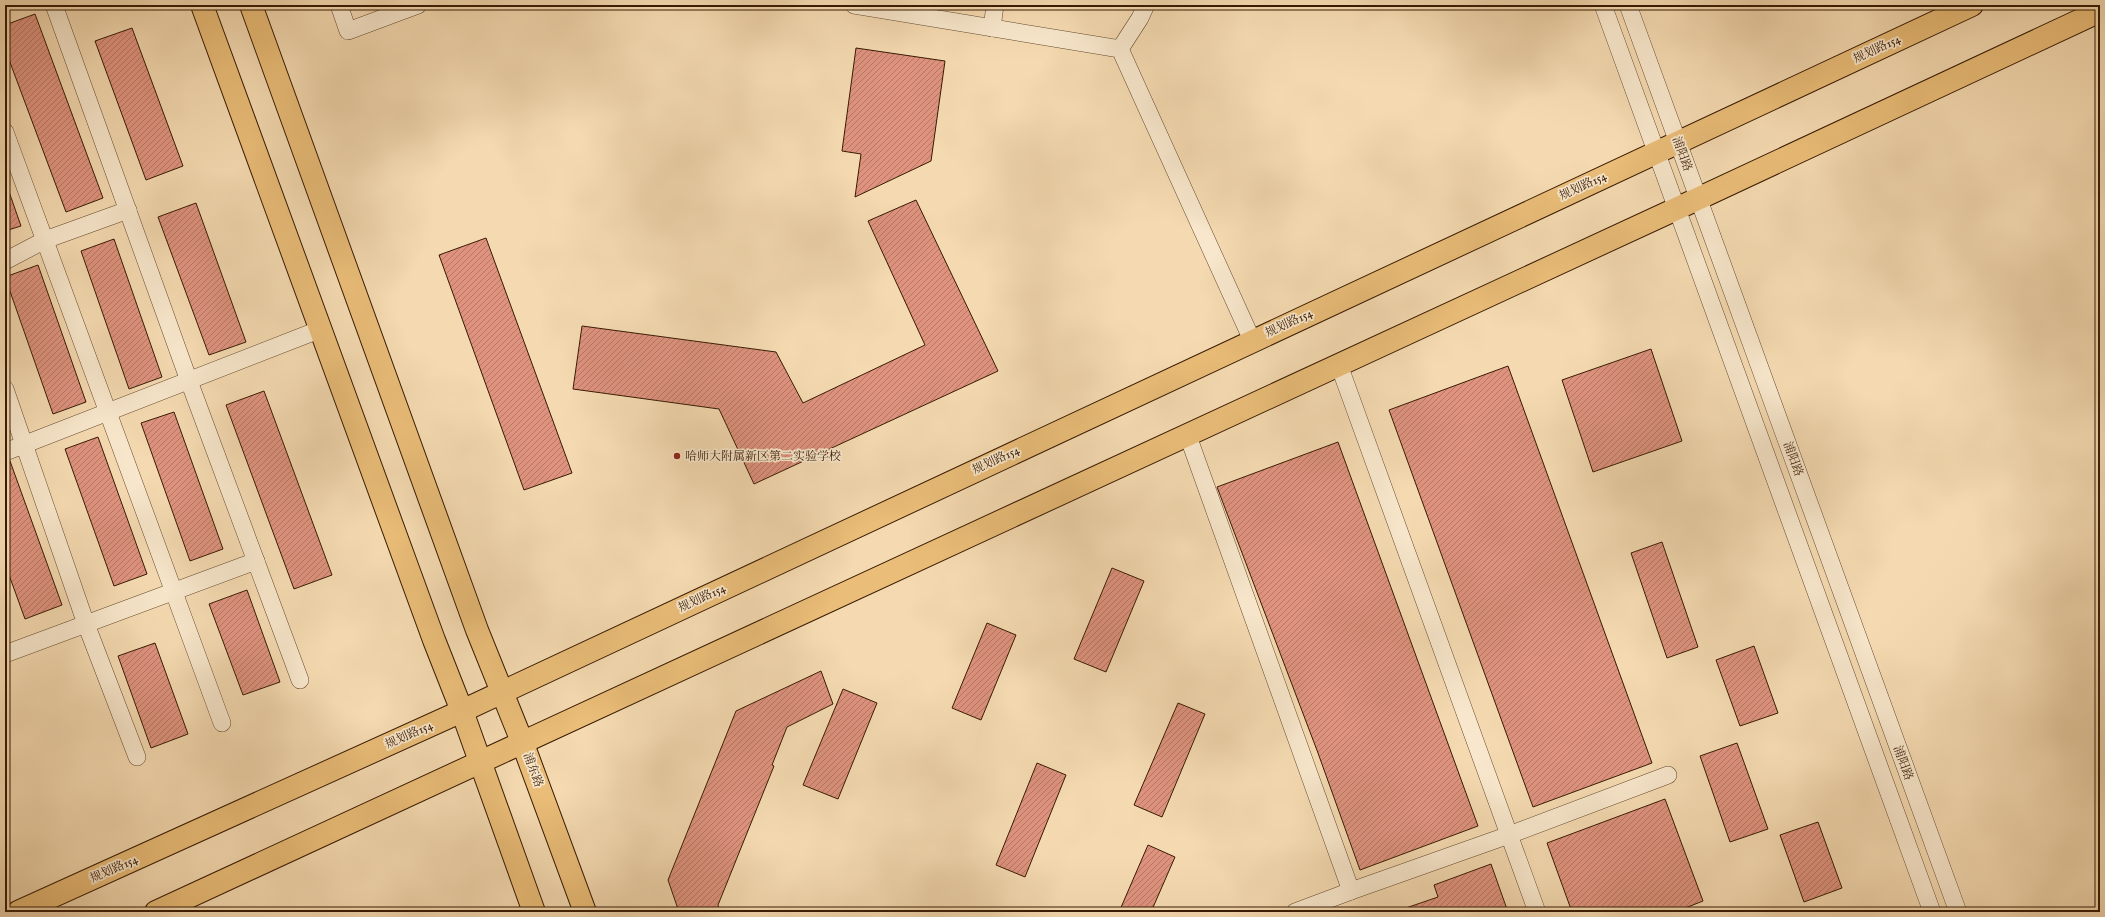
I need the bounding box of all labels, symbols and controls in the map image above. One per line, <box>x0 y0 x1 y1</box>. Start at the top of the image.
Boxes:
street label: 规划路154 <box>1851 31 1903 67</box>
street label: 浦阳路 <box>1669 135 1695 173</box>
street label: 规划路154 <box>1557 168 1609 204</box>
street label: 规划路154 <box>1263 305 1315 341</box>
street label: 浦阳路 <box>1780 440 1806 478</box>
street label: 规划路154 <box>970 442 1022 478</box>
place label: 哈师大附属新区第二实验学校 <box>685 449 841 464</box>
marker: 哈师大附属新区第二实验学校 <box>672 451 682 461</box>
street label: 规划路154 <box>676 580 728 616</box>
street label: 规划路154 <box>383 718 435 752</box>
street label: 浦阳路 <box>1890 744 1916 782</box>
street label: 浦东路 <box>520 751 546 789</box>
street label: 规划路154 <box>88 852 140 886</box>

